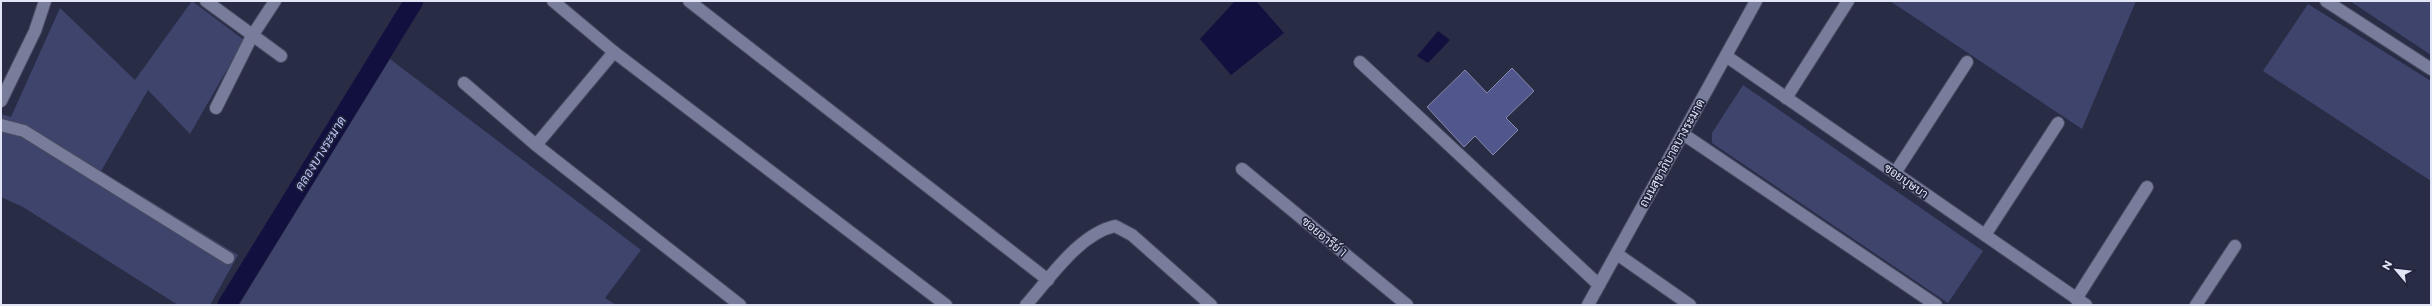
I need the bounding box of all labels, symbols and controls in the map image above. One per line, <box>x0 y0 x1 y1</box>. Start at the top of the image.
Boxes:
street label: ถนนสุขาภิบาลบางระมาด <box>1636 96 1709 211</box>
water label: คลองบางระมาด <box>291 113 349 193</box>
street label: ซอยบุษบา <box>1880 160 1931 203</box>
street label: ซอยอารีย์ 1 <box>1299 213 1350 260</box>
north arrow <box>2376 250 2416 290</box>
text: N <box>2379 258 2395 273</box>

